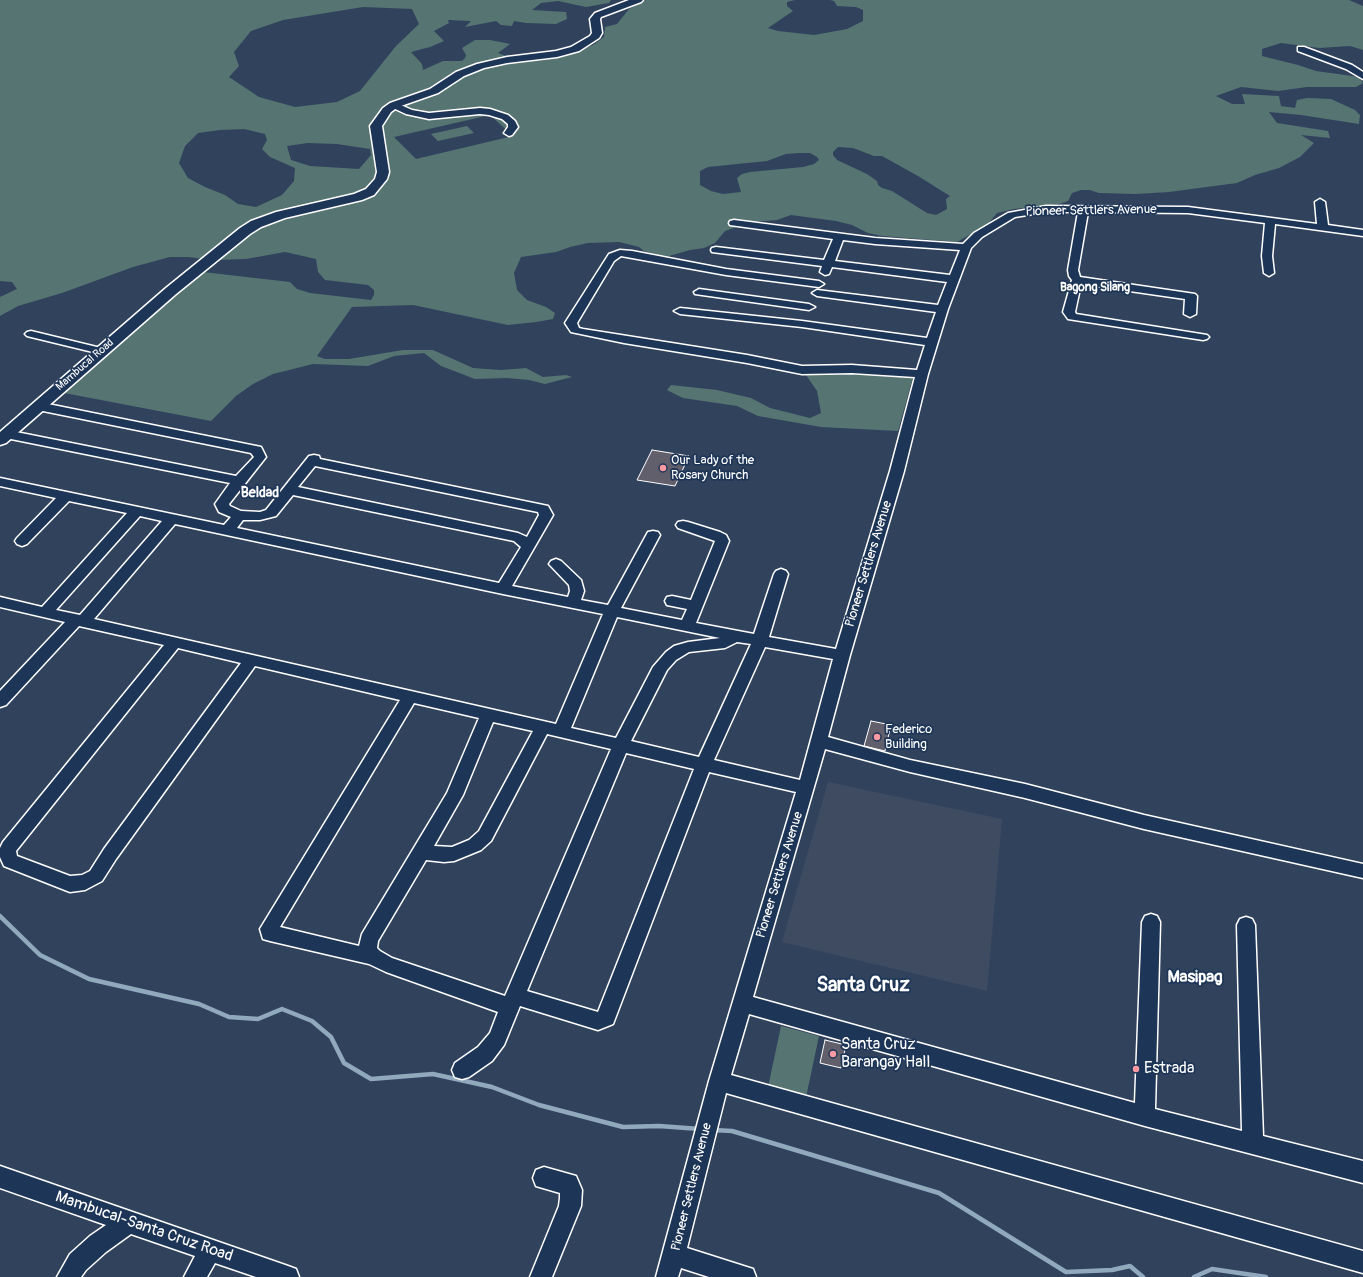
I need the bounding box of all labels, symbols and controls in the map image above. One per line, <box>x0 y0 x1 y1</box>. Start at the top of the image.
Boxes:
street label: Pioneer Settlers Avenue <box>1025 202 1157 220</box>
district label: Bagong Silang <box>1060 281 1130 295</box>
street label: Mambucal Road <box>53 336 117 394</box>
place label: Our Lady of the Rosary Church <box>671 453 754 484</box>
marker: Our Lady of the Rosary Church <box>658 463 668 473</box>
district label: Beldad <box>241 485 279 501</box>
street label: Pioneer Settlers Avenue <box>842 499 896 629</box>
place label: Federico Building <box>885 722 932 753</box>
marker: Federico Building <box>872 732 882 742</box>
street label: Pioneer Settlers Avenue <box>753 810 807 940</box>
district label: Masipag <box>1167 968 1223 988</box>
district label: Santa Cruz <box>816 974 910 998</box>
place label: Santa Cruz Barangay Hall <box>841 1035 930 1073</box>
marker: Santa Cruz Barangay Hall <box>828 1049 838 1059</box>
place label: Estrada <box>1144 1059 1194 1079</box>
marker: Estrada <box>1131 1064 1141 1074</box>
street label: Pioneer Settlers Avenue <box>669 1121 715 1253</box>
street label: Mambucal-Santa Cruz Road <box>53 1188 235 1266</box>

